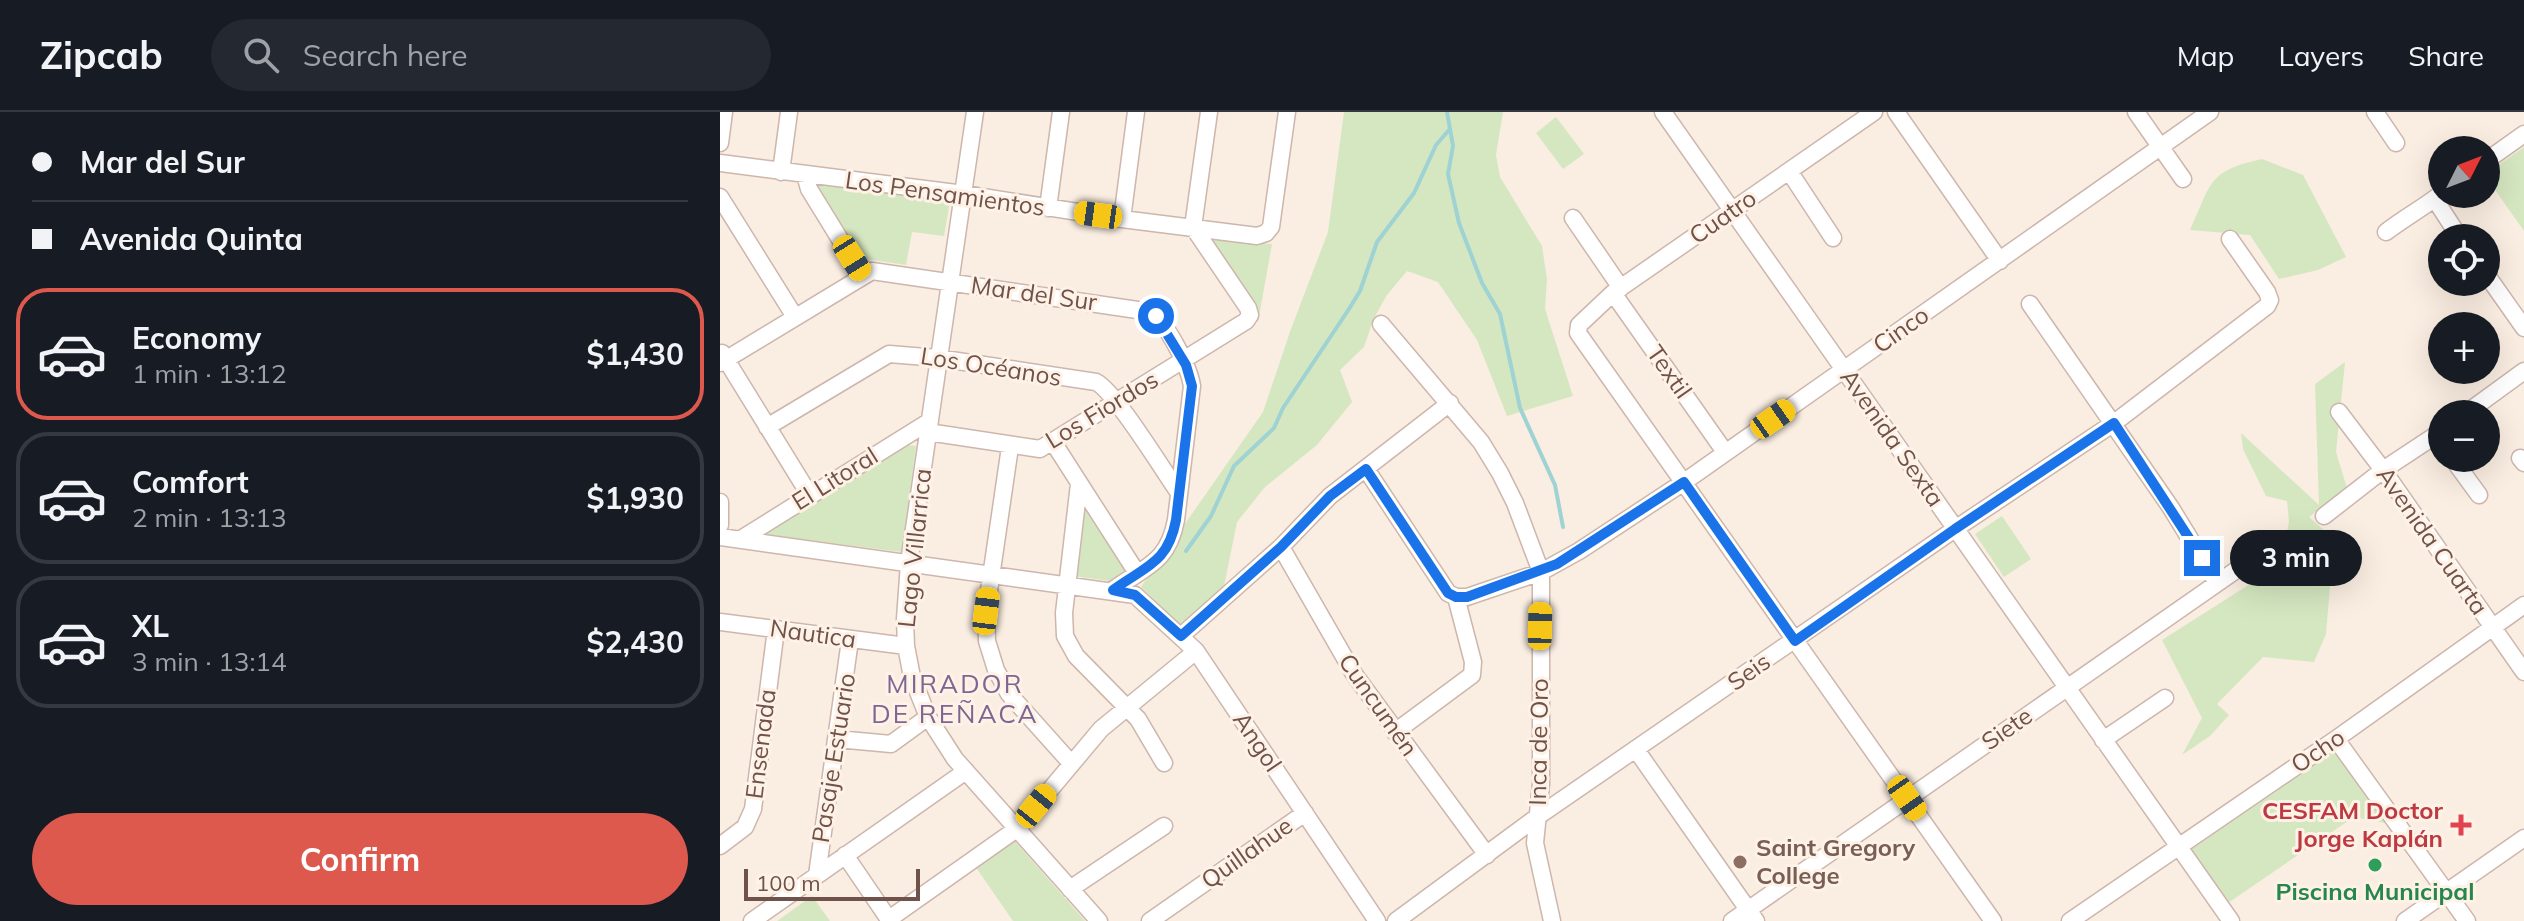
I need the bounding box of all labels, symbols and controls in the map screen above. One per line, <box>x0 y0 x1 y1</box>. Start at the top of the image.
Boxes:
search box <box>211 19 771 91</box>
text: Zipcab <box>40 31 163 79</box>
icon: search <box>239 33 283 77</box>
text: Search here <box>303 36 468 74</box>
text: Map <box>2177 38 2234 73</box>
text: Layers <box>2278 38 2364 73</box>
text: Share <box>2408 38 2484 73</box>
north arrow <box>2428 136 2500 208</box>
map controls <box>2428 136 2500 472</box>
text: Mar del Sur <box>80 143 245 181</box>
street label: Los Pensamientos <box>843 164 1047 222</box>
street label: Cuatro <box>1683 182 1762 250</box>
car <box>1073 200 1123 230</box>
text: Avenida Quinta <box>80 220 303 258</box>
button: locate <box>2428 224 2500 296</box>
car <box>829 231 875 285</box>
street label: Mar del Sur <box>969 269 1099 317</box>
route start <box>1138 298 1174 334</box>
street label: Cinco <box>1867 299 1934 359</box>
button: + <box>2428 312 2500 384</box>
icon: car <box>36 318 108 390</box>
text: Economy <box>132 319 261 357</box>
text: $1,430 <box>587 335 684 373</box>
street label: Textil <box>1641 339 1699 404</box>
street label: Los Océanos <box>919 340 1064 392</box>
text: 1 min · 13:12 <box>132 357 287 390</box>
street label: Avenida Sexta <box>1834 363 1951 512</box>
street label: Los Fiordos <box>1040 364 1163 455</box>
car <box>1746 395 1800 443</box>
button: − <box>2428 400 2500 472</box>
street label: El Litoral <box>786 440 883 516</box>
street label: Avenida Cuarta <box>2371 461 2495 620</box>
icon: car <box>36 462 108 534</box>
text: Comfort <box>132 463 249 501</box>
street label: Lago Villarrica <box>891 467 937 629</box>
text: $1,930 <box>587 479 684 517</box>
text: 2 min · 13:13 <box>132 501 287 534</box>
callout: 3 min <box>2230 530 2362 586</box>
route end <box>2184 540 2220 576</box>
text: 3 min <box>2262 541 2330 574</box>
car <box>971 586 1001 636</box>
car <box>1528 602 1552 650</box>
icon: car <box>36 606 108 678</box>
text: XL <box>132 607 169 645</box>
street label: Nautica <box>768 612 858 654</box>
text: $2,430 <box>587 623 684 661</box>
text: 3 min · 13:14 <box>132 645 287 678</box>
street label: Seis <box>1721 646 1776 697</box>
street label: Cuncumén <box>1333 647 1425 761</box>
district label: MIRADOR DE REÑACA <box>871 667 1039 730</box>
street label: Pasaje Estuario <box>805 671 861 845</box>
street label: Inca de Oro <box>1522 678 1554 806</box>
street label: Ensenada <box>738 687 782 800</box>
street label: Siete <box>1975 700 2038 756</box>
street label: Angol <box>1227 706 1289 777</box>
street label: Ocho <box>2285 721 2350 779</box>
car <box>1883 771 1931 825</box>
car <box>1012 780 1060 832</box>
place label: CESFAM Doctor Jorge Kaplán <box>2262 795 2444 853</box>
street label: Quillahue <box>1195 810 1298 895</box>
button: Confirm <box>32 813 688 905</box>
marker: CESFAM Doctor Jorge Kaplán <box>2450 814 2472 836</box>
place label: Saint Gregory College <box>1756 832 1916 890</box>
marker: Saint Gregory College <box>1731 853 1749 871</box>
marker: Piscina Municipal <box>2366 856 2384 874</box>
scale bar <box>744 865 920 901</box>
text: 100 m <box>756 869 821 897</box>
place label: Piscina Municipal <box>2276 876 2474 906</box>

